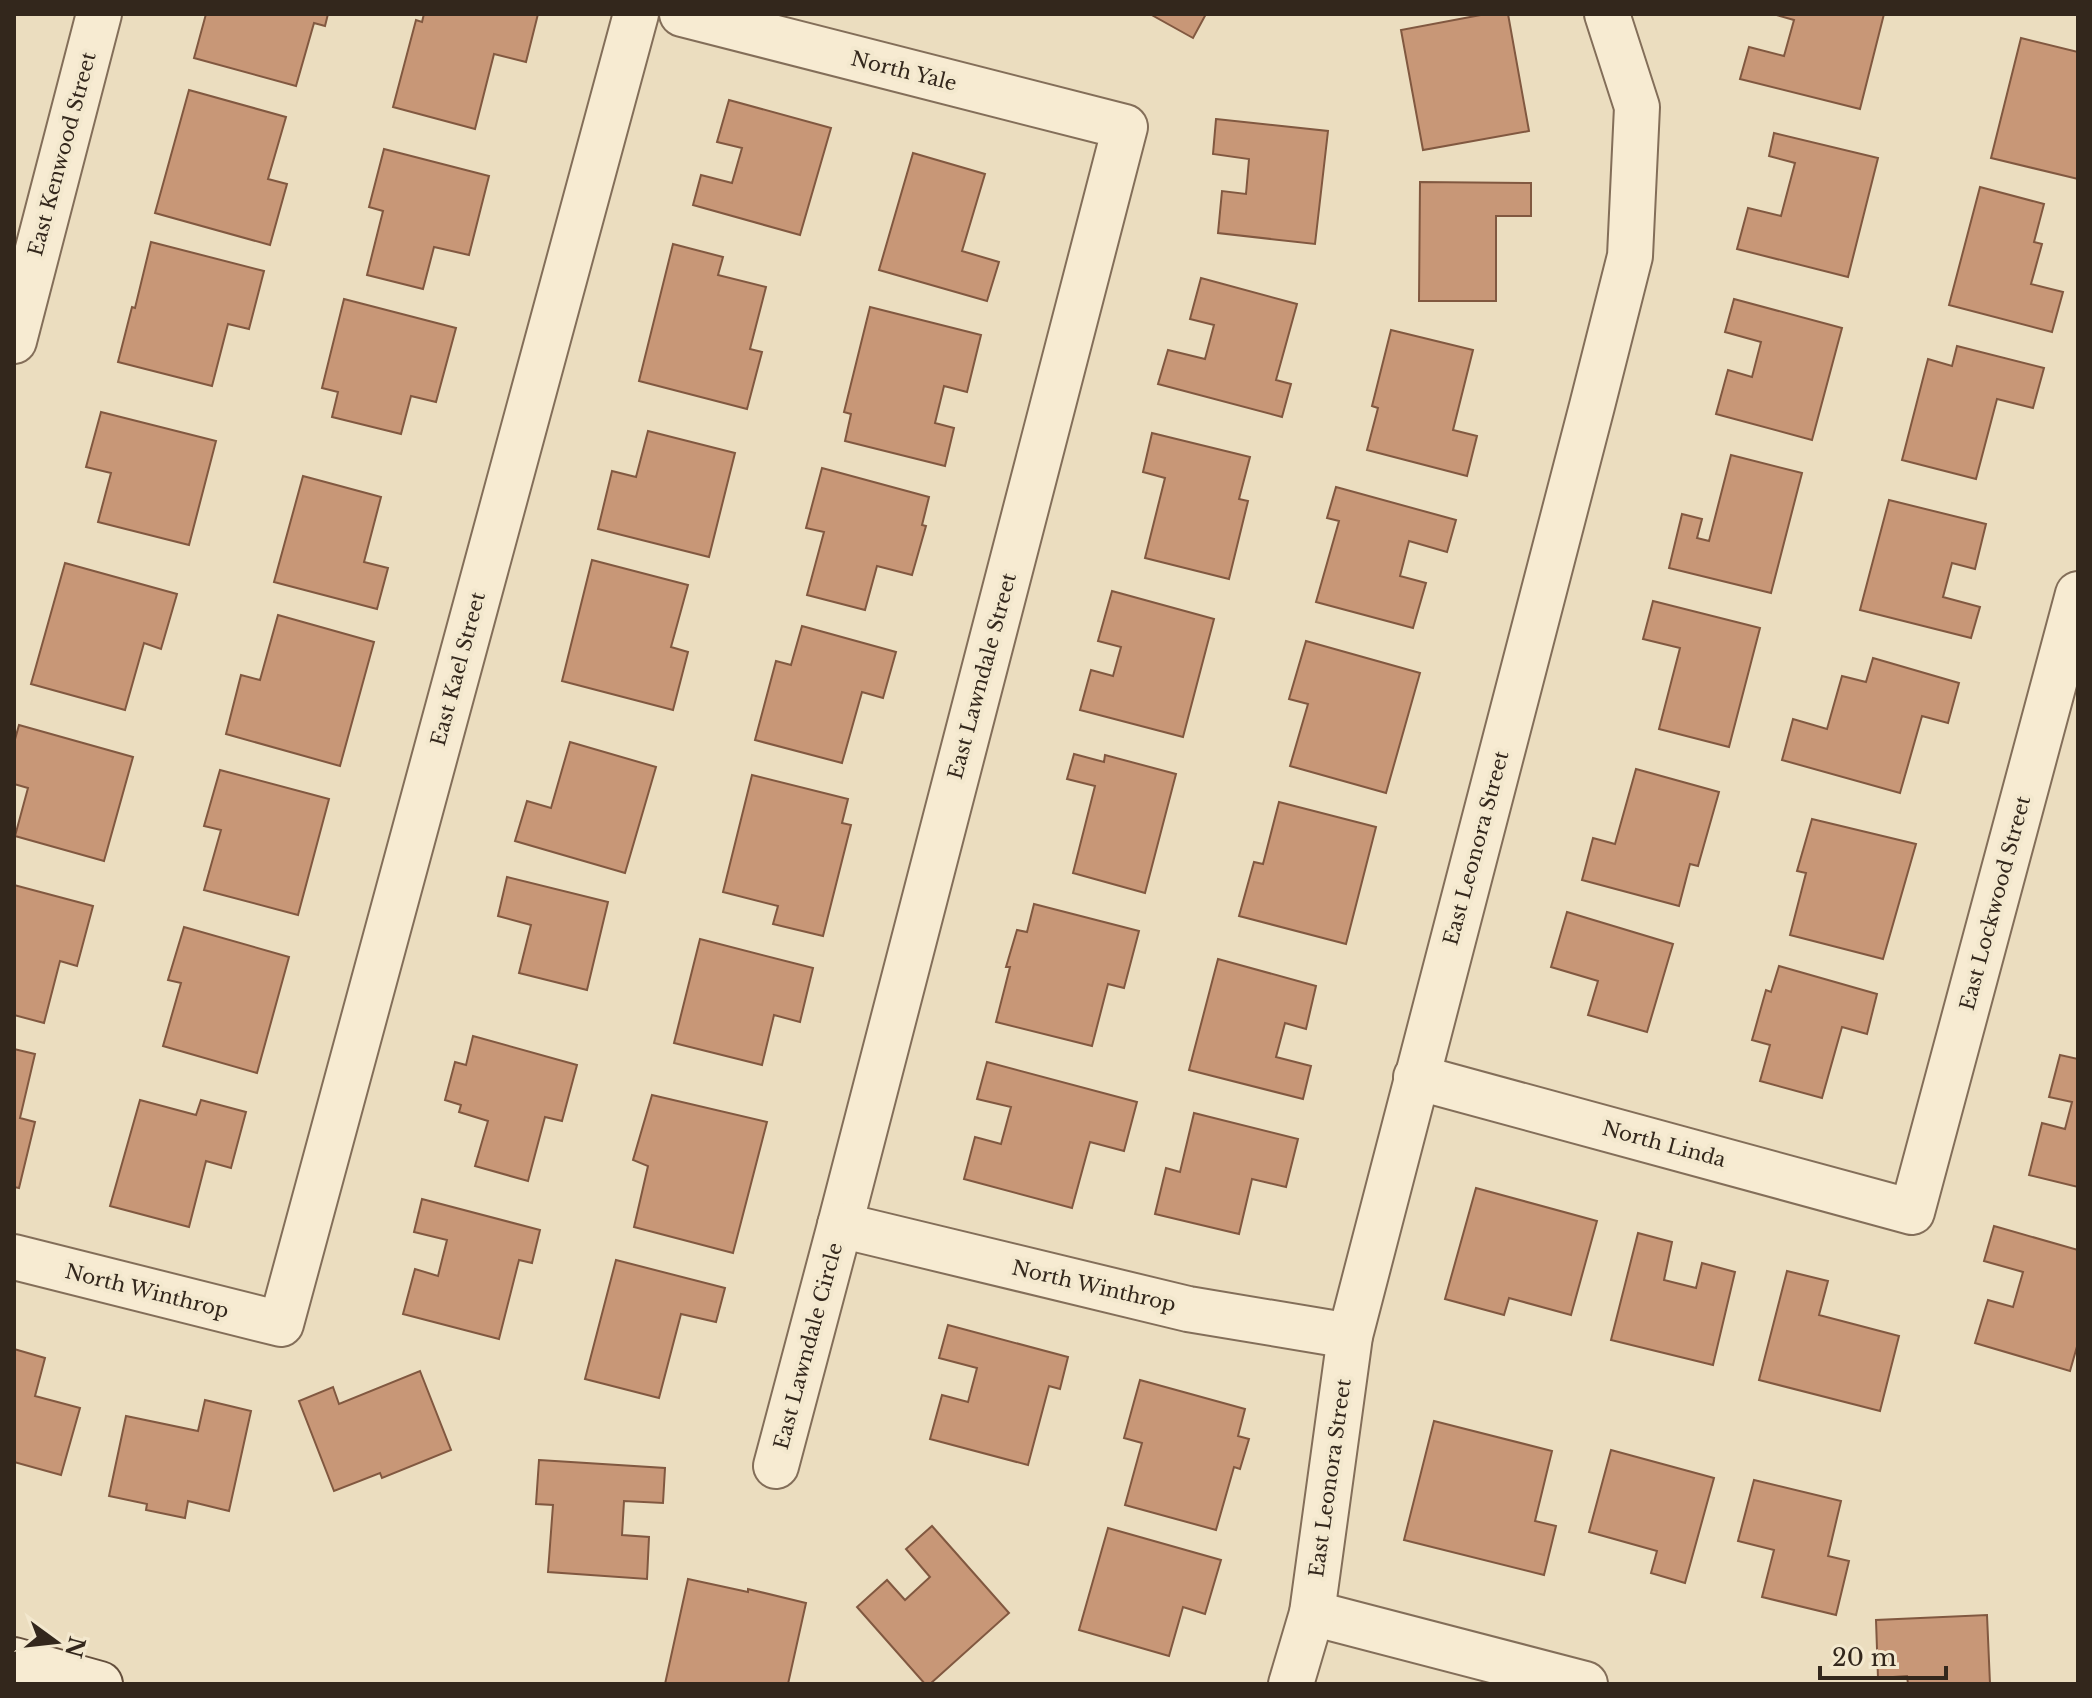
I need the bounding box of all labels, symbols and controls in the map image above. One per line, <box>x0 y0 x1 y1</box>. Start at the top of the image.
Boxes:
street label: North Yale <box>849 46 959 96</box>
street label: East Kenwood Street <box>23 49 101 259</box>
street label: East Lawndale Street <box>943 570 1021 782</box>
street label: East Kael Street <box>426 589 490 749</box>
street label: East Leonora Street <box>1438 748 1514 948</box>
street label: East Lockwood Street <box>1955 793 2035 1013</box>
street label: North Linda <box>1600 1116 1729 1172</box>
street label: East Lawndale Circle <box>769 1240 847 1452</box>
street label: North Winthrop <box>1010 1255 1178 1317</box>
street label: North Winthrop <box>63 1259 231 1323</box>
street label: East Leonora Street <box>1304 1377 1356 1579</box>
north arrow <box>16 1602 96 1682</box>
scale bar <box>1820 1630 1946 1680</box>
text: N <box>59 1634 91 1661</box>
text: 20 m <box>1832 1643 1897 1672</box>

